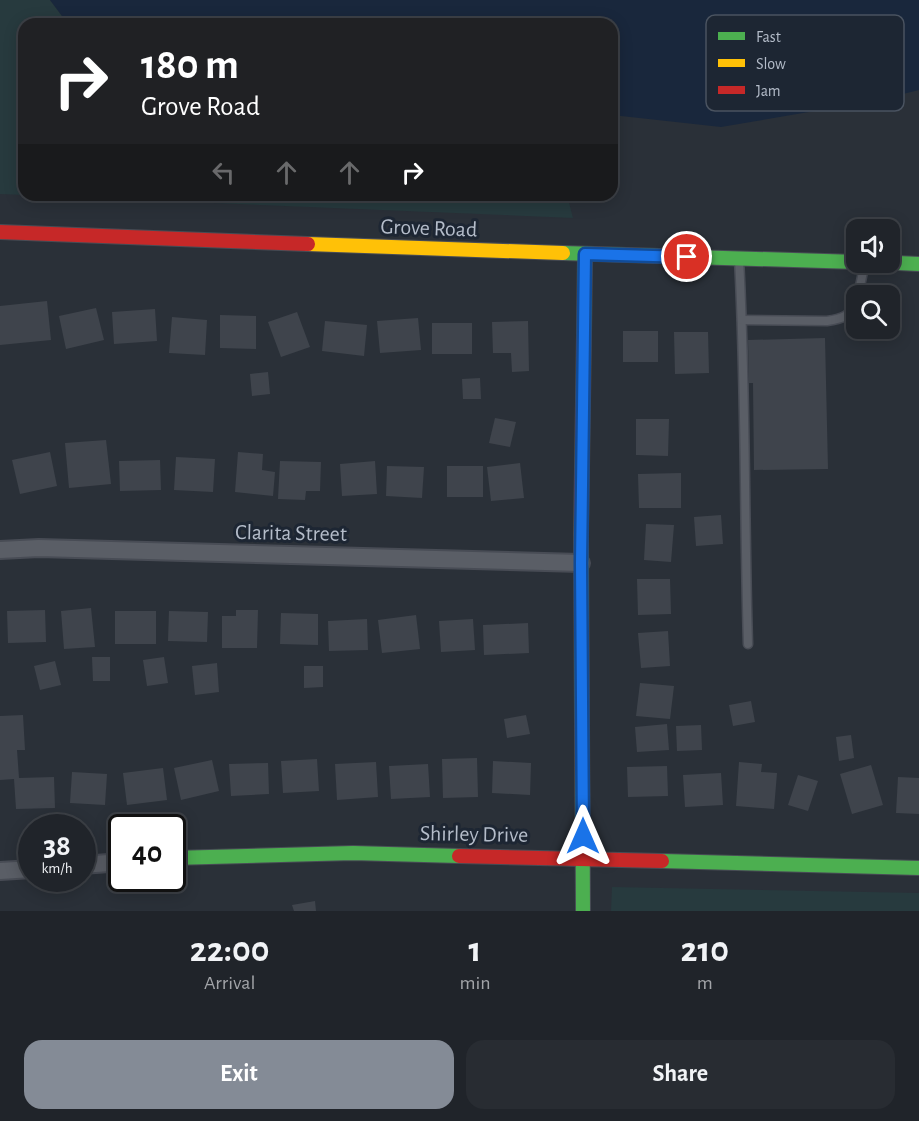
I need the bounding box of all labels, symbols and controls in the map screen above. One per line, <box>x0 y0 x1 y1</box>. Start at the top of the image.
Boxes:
legend <box>706 15 904 111</box>
text: Fast <box>756 29 781 45</box>
icon: right <box>42 42 120 120</box>
text: 180 m <box>141 44 239 86</box>
text: Slow <box>756 56 786 72</box>
text: Jam <box>756 83 781 99</box>
text: Grove Road <box>141 93 260 120</box>
icon: left <box>207 156 240 189</box>
icon: ahead <box>270 156 303 189</box>
icon: ahead <box>333 156 366 189</box>
icon: right <box>396 156 429 189</box>
street label: Grove Road <box>380 215 478 241</box>
map controls <box>846 219 900 339</box>
button: sound <box>846 219 900 273</box>
pin <box>661 231 712 282</box>
icon: arrive <box>670 240 703 273</box>
button: search <box>846 285 900 339</box>
street label: Clarita Street <box>235 521 347 545</box>
position arrow <box>551 804 615 868</box>
speed limit sign: 40 <box>108 814 186 892</box>
street label: Shirley Drive <box>420 822 528 846</box>
text: 38 <box>43 831 71 861</box>
text: km/h <box>42 861 72 876</box>
text: 22:00 <box>190 932 270 968</box>
text: 1 <box>468 932 481 968</box>
text: 210 <box>680 932 729 968</box>
text: Arrival <box>204 973 255 993</box>
text: min <box>459 973 491 993</box>
text: m <box>697 973 713 993</box>
button: Exit <box>24 1040 454 1109</box>
button: Share <box>466 1040 895 1109</box>

